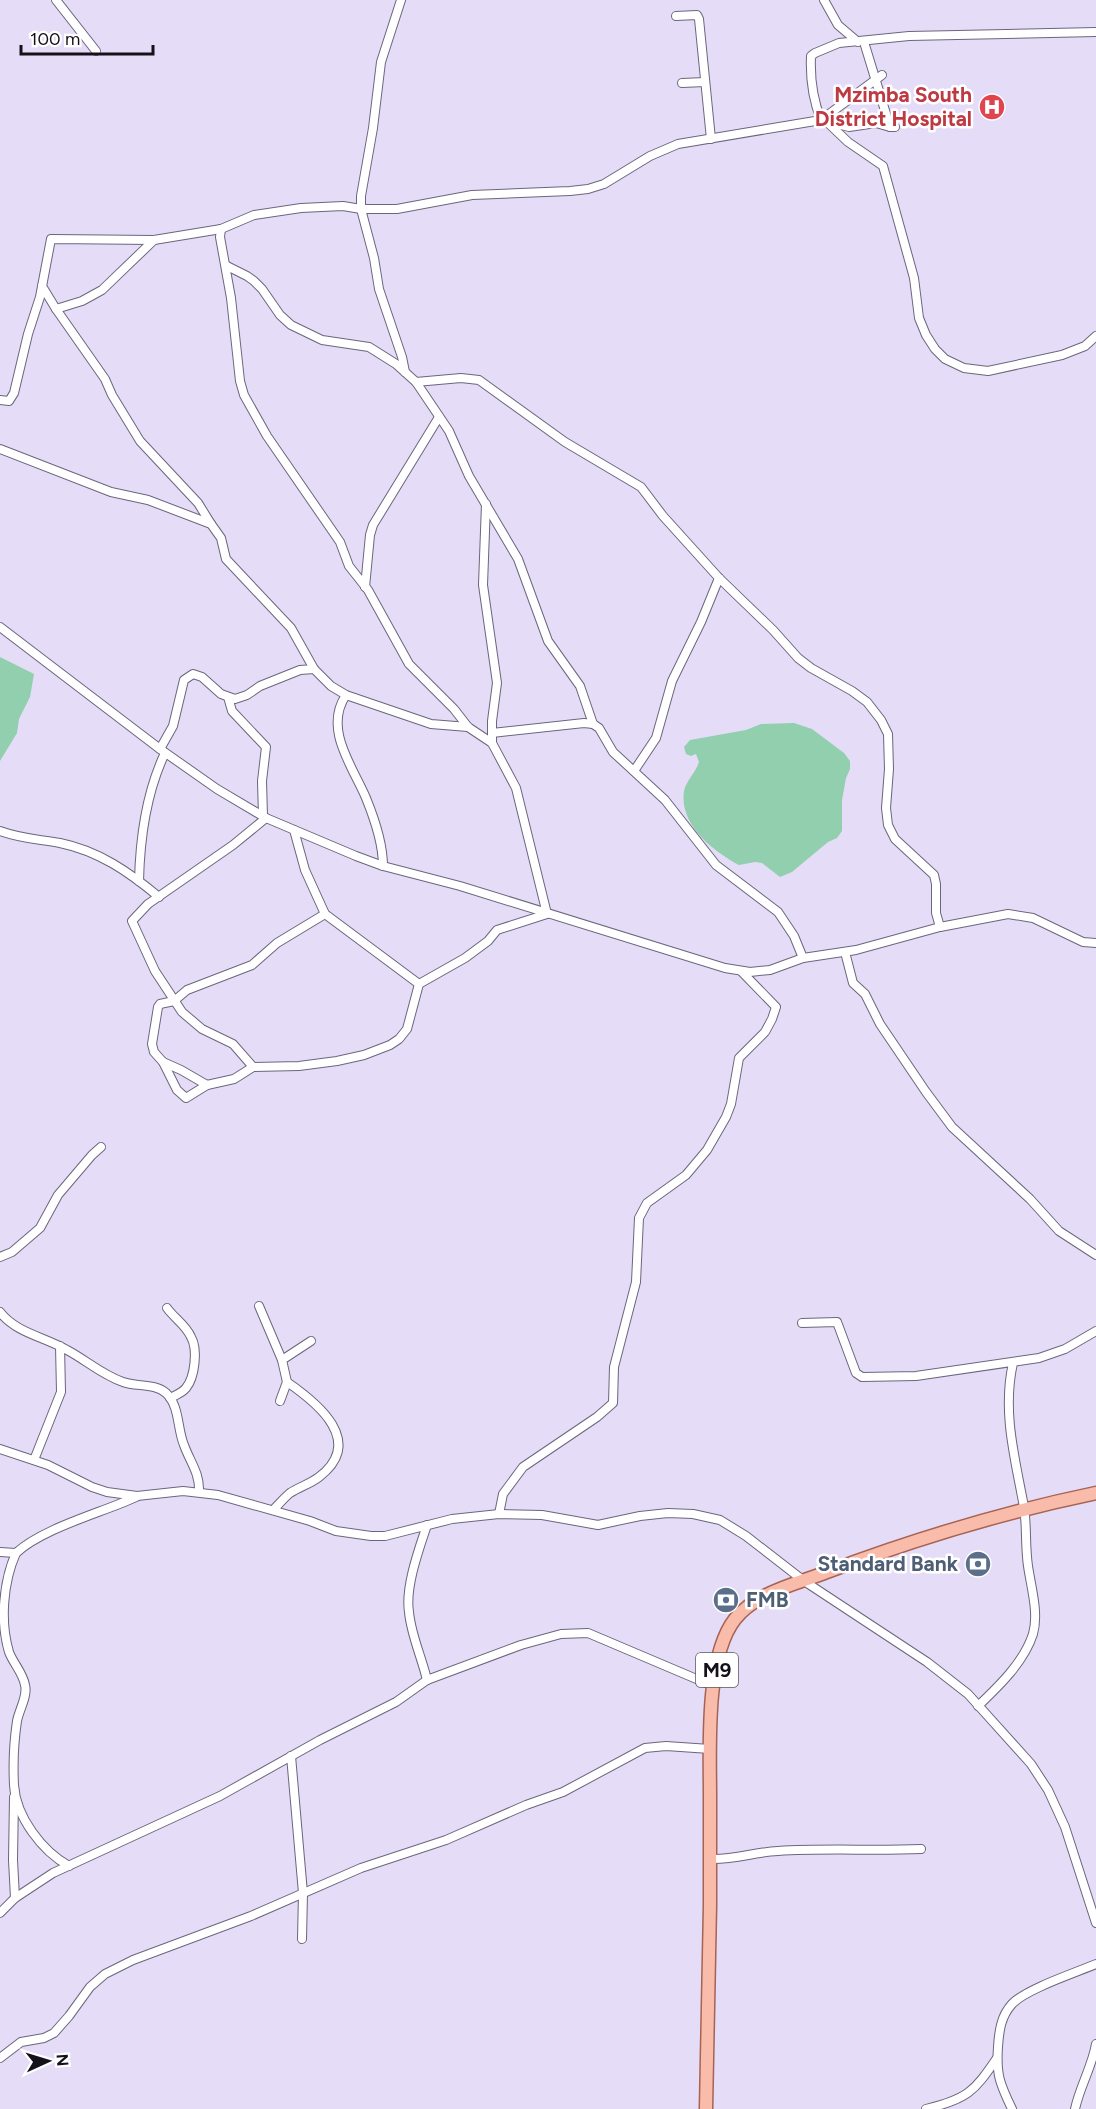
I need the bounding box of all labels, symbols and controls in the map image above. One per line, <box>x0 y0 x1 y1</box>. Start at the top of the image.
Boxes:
scale bar <box>21 18 153 56</box>
text: 100 m <box>30 28 80 50</box>
place label: Mzimba South District Hospital <box>815 82 972 131</box>
hospital icon: Mzimba South District Hospital <box>977 92 1007 122</box>
bank icon: Standard Bank <box>963 1549 993 1579</box>
place label: Standard Bank <box>817 1551 959 1576</box>
bank icon: FMB <box>711 1585 741 1615</box>
place label: FMB <box>746 1587 789 1612</box>
road number: M9 <box>696 1653 738 1687</box>
north arrow <box>18 2031 78 2091</box>
text: N <box>53 2053 72 2067</box>

